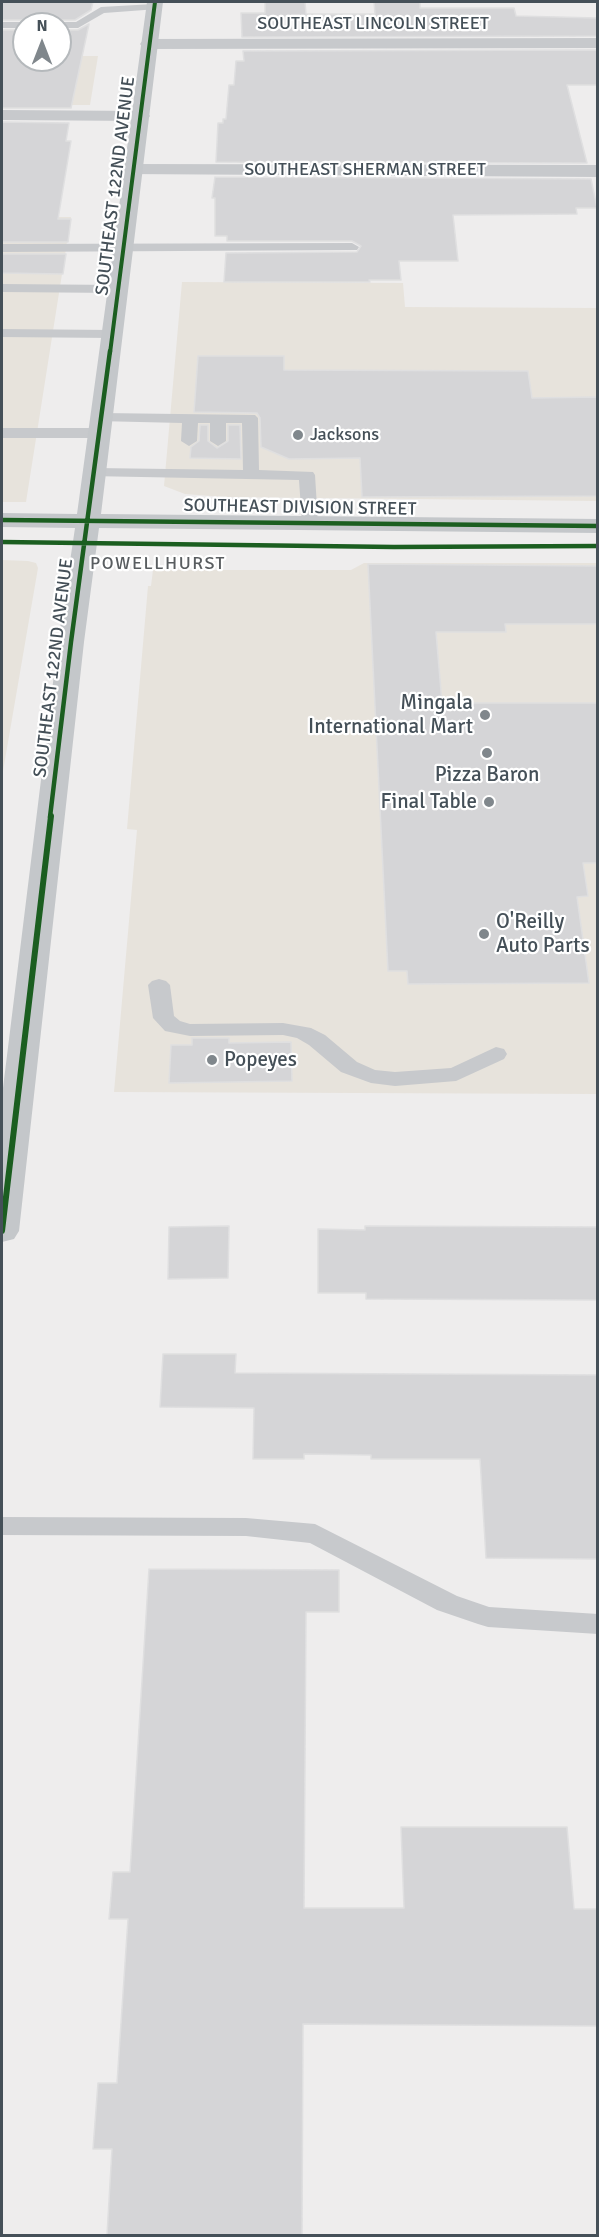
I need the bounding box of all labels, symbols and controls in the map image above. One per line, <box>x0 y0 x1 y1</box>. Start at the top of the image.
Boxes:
north arrow <box>12 12 72 72</box>
street label: SOUTHEAST LINCOLN STREET <box>257 13 489 35</box>
text: N <box>36 16 48 36</box>
street label: SOUTHEAST 122ND AVENUE <box>92 75 140 297</box>
street label: SOUTHEAST SHERMAN STREET <box>244 159 486 181</box>
place label: Jacksons <box>310 424 379 446</box>
marker: Jacksons <box>291 428 305 442</box>
street label: SOUTHEAST DIVISION STREET <box>183 495 417 521</box>
district label: POWELLHURST <box>90 553 226 575</box>
street label: SOUTHEAST 122ND AVENUE <box>30 557 78 779</box>
place label: Mingala International Mart <box>308 690 473 740</box>
marker: Mingala International Mart <box>478 708 492 722</box>
marker: Pizza Baron <box>480 746 494 760</box>
place label: Pizza Baron <box>435 762 539 788</box>
place label: Final Table <box>380 789 477 815</box>
marker: Final Table <box>482 795 496 809</box>
place label: O'Reilly Auto Parts <box>496 909 590 959</box>
marker: O'Reilly Auto Parts <box>477 927 491 941</box>
place label: Popeyes <box>224 1047 297 1073</box>
marker: Popeyes <box>205 1053 219 1067</box>

